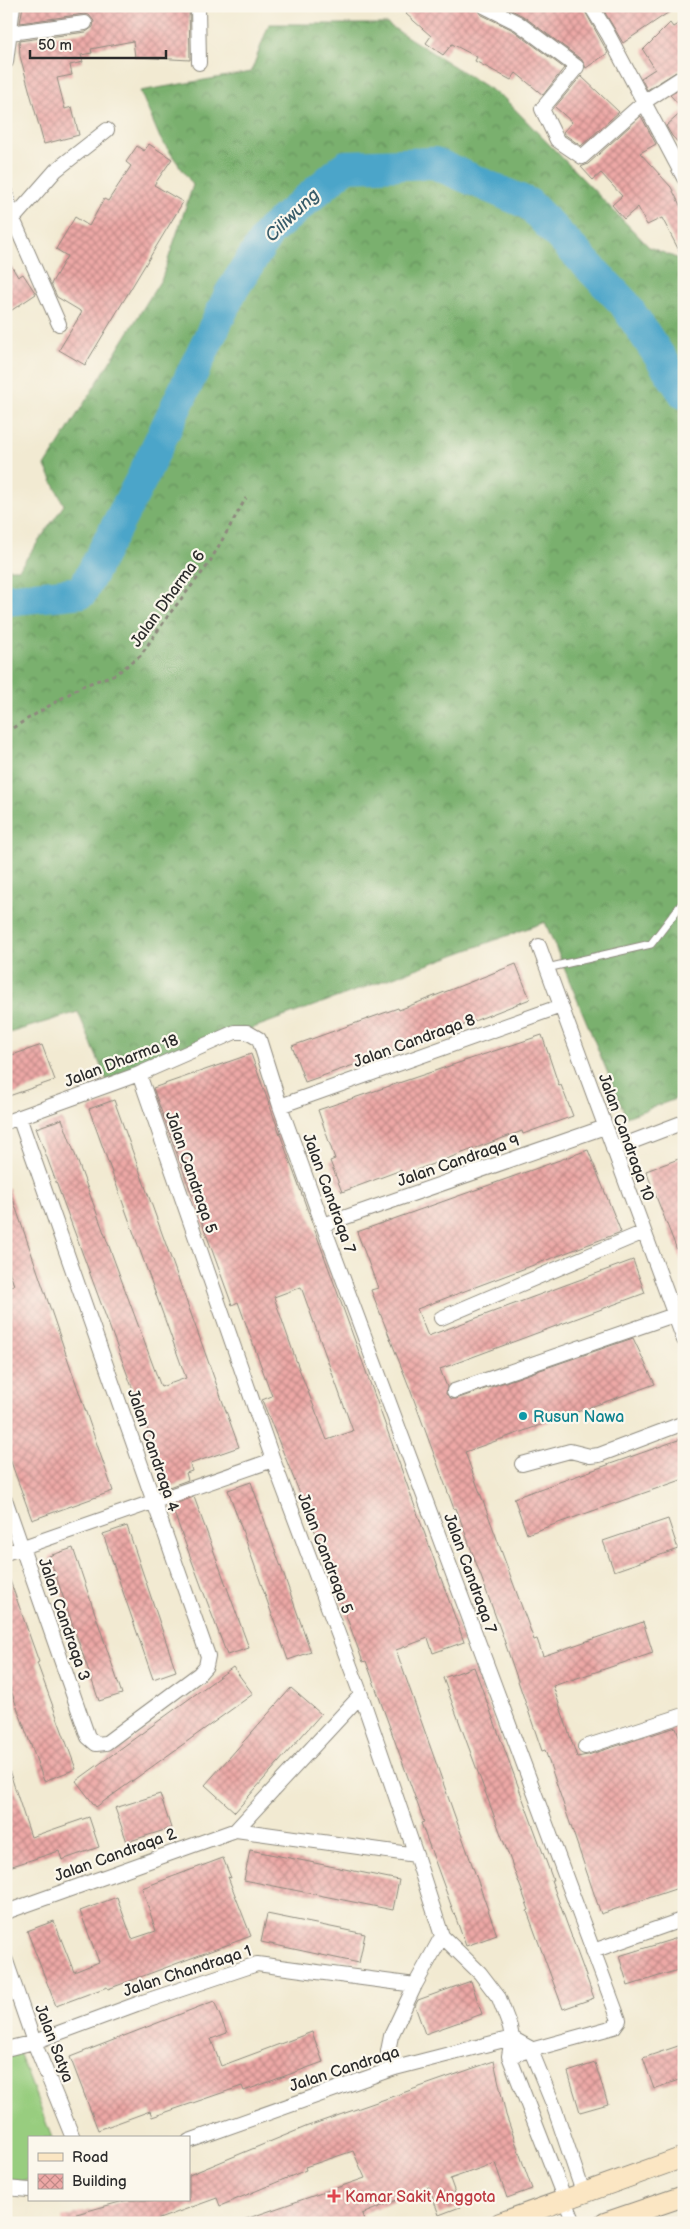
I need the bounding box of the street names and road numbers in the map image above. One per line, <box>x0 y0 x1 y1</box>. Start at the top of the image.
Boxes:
street label: Jalan Dharma 6 <box>127 547 210 651</box>
street label: Jalan Candraqa 8 <box>351 1011 478 1072</box>
street label: Jalan Dharma 18 <box>62 1031 181 1092</box>
street label: Jalan Candraqa 10 <box>594 1071 658 1204</box>
street label: Jalan Candraqa 5 <box>161 1109 220 1236</box>
street label: Jalan Candraqa 7 <box>298 1131 359 1256</box>
street label: Jalan Candraqa 9 <box>395 1132 522 1191</box>
street label: Jalan Candraqa 4 <box>123 1387 183 1515</box>
street label: Jalan Candraqa 5 <box>293 1490 356 1617</box>
street label: Jalan Candraqa 7 <box>439 1511 500 1636</box>
street label: Jalan Candraqa 3 <box>34 1556 94 1684</box>
street label: Jalan Candraqa 2 <box>52 1824 180 1886</box>
street label: Jalan Chandraqa 1 <box>121 1942 254 2001</box>
street label: Jalan Satya <box>30 2002 77 2085</box>
street label: Jalan Candraqa <box>287 2043 402 2096</box>

